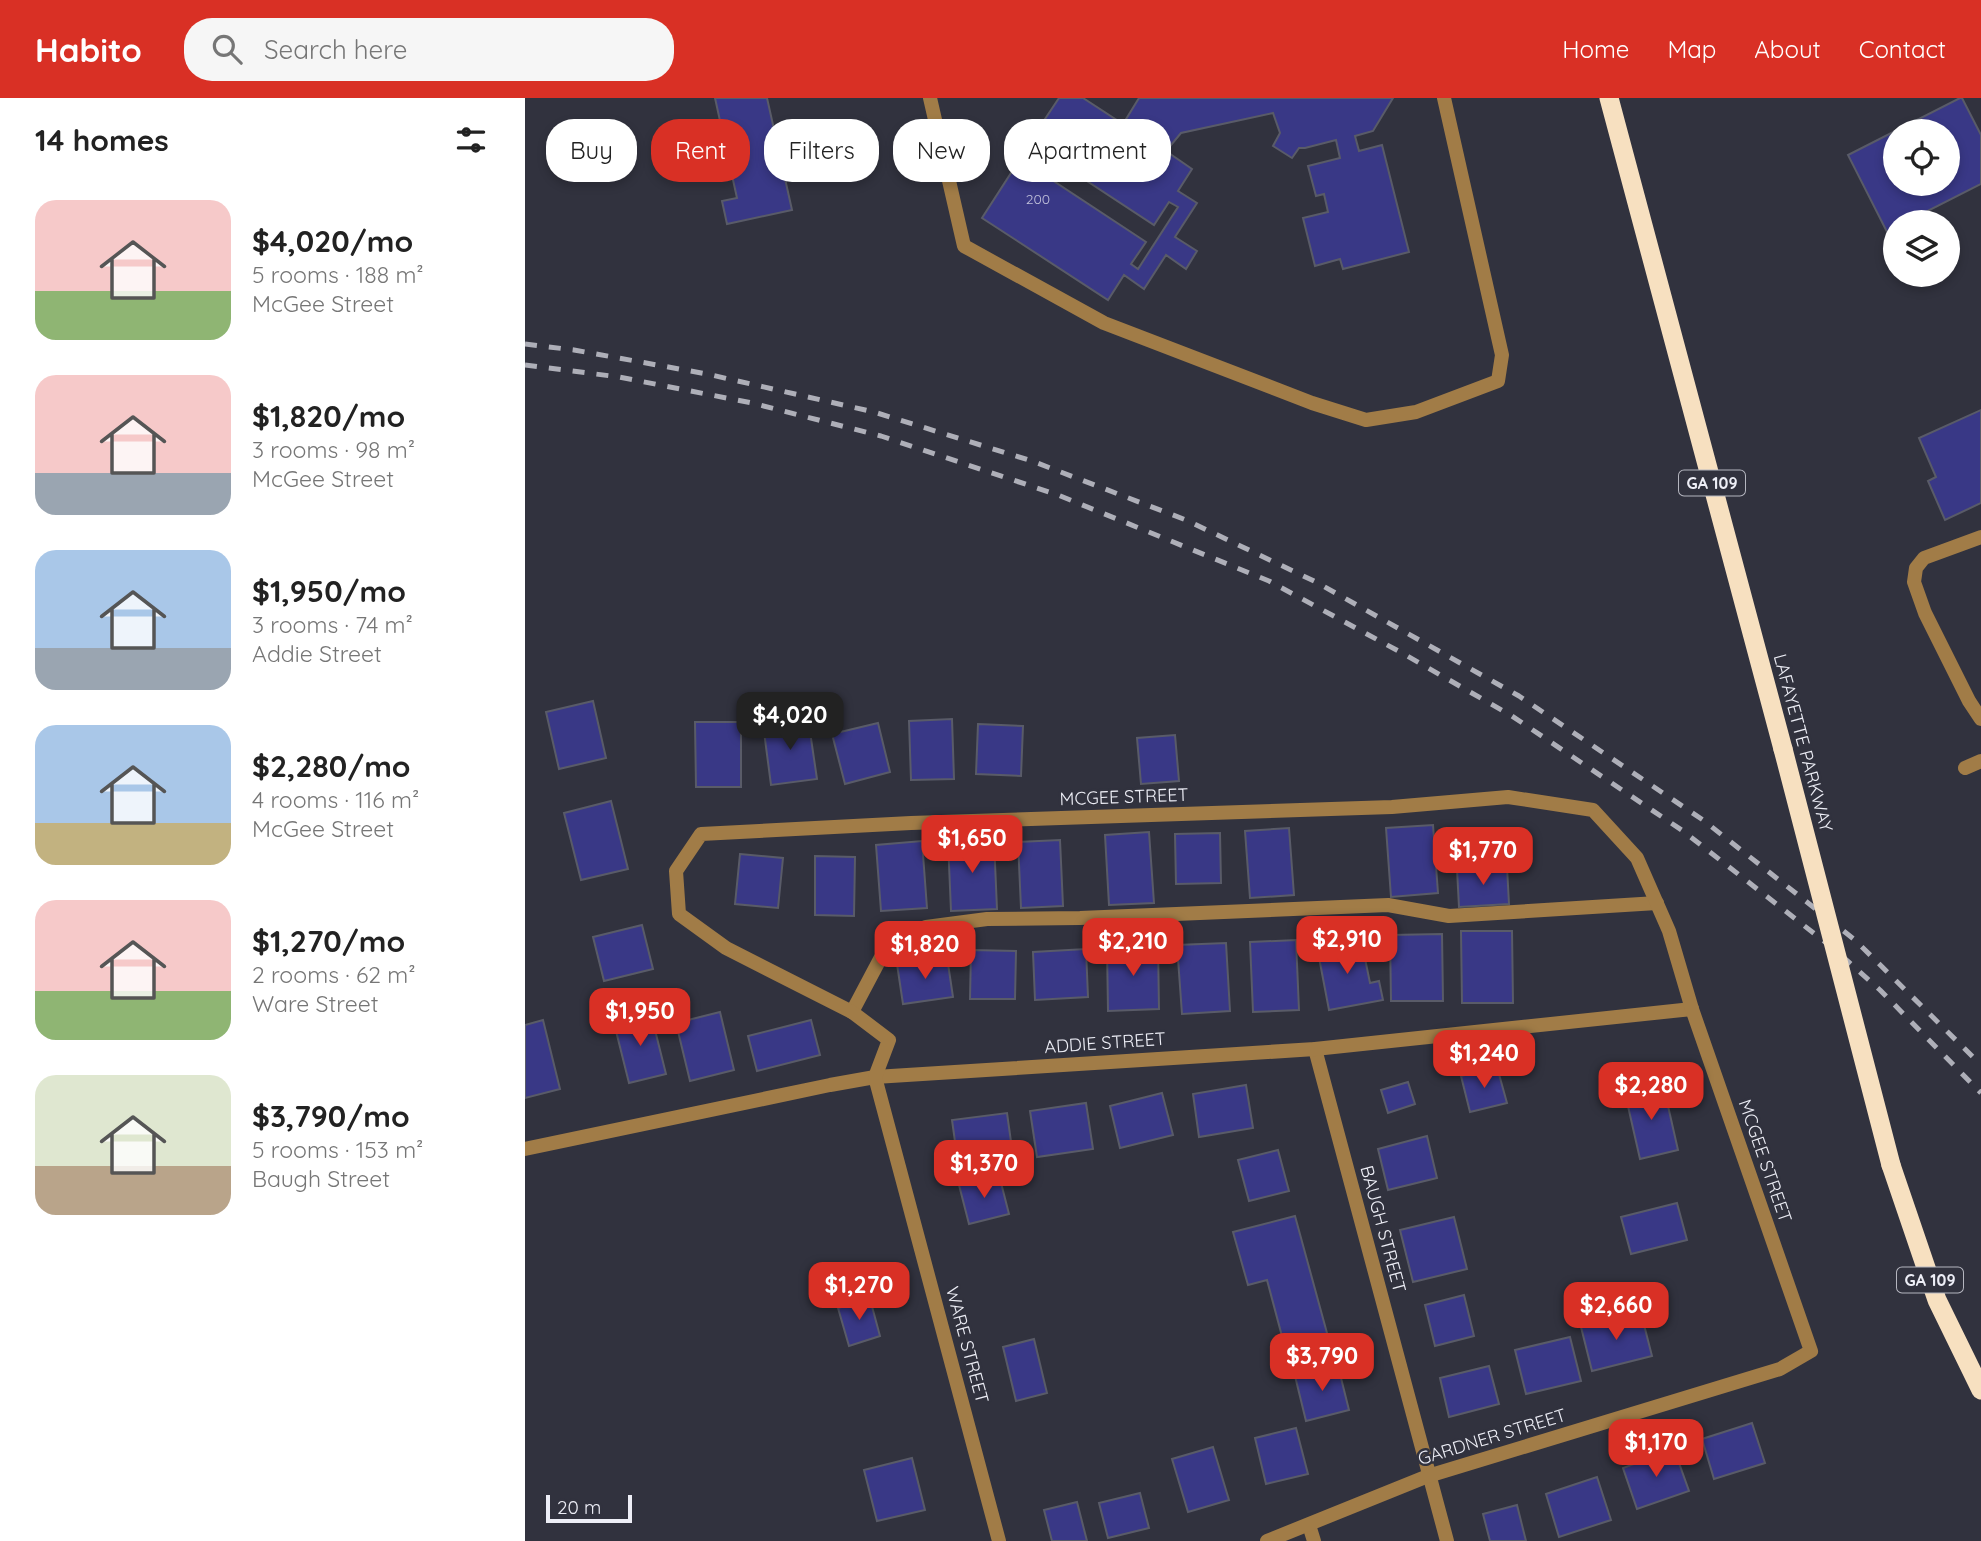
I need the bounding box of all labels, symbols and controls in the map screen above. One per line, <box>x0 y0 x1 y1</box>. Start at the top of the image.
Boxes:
search box <box>184 18 674 81</box>
text: Habito <box>35 29 142 70</box>
icon: search <box>208 30 246 68</box>
text: Search here <box>264 33 407 66</box>
text: Home <box>1562 34 1629 64</box>
text: Map <box>1667 34 1716 64</box>
text: About <box>1754 34 1821 64</box>
text: Contact <box>1859 34 1946 64</box>
chip: Buy <box>546 119 637 182</box>
chip: Rent <box>651 119 750 182</box>
chip: Filters <box>764 119 879 182</box>
chip: New <box>893 119 990 182</box>
chip: Apartment <box>1004 119 1171 182</box>
map controls <box>1883 119 1960 287</box>
button: locate <box>1883 119 1960 196</box>
text: 14 homes <box>35 121 169 159</box>
icon: filters <box>452 121 490 159</box>
house number: 200 <box>1026 190 1050 208</box>
button: layers <box>1883 210 1960 287</box>
text: $4,020/mo <box>252 222 413 260</box>
icon: home <box>91 228 175 312</box>
text: 5 rooms · 188 m² <box>252 260 424 289</box>
text: McGee Street <box>252 289 394 318</box>
text: $1,820/mo <box>252 397 405 435</box>
icon: home <box>91 403 175 487</box>
text: 3 rooms · 98 m² <box>252 435 415 464</box>
text: McGee Street <box>252 464 394 493</box>
road number: GA 109 <box>1679 470 1745 496</box>
text: $1,950/mo <box>252 572 406 610</box>
icon: home <box>91 578 175 662</box>
text: 3 rooms · 74 m² <box>252 610 413 639</box>
text: Addie Street <box>252 639 382 668</box>
street label: LAFAYETTE PARKWAY <box>1769 651 1838 834</box>
pin: $4,020 <box>733 692 847 752</box>
text: $4,020 <box>753 700 827 729</box>
text: $2,280/mo <box>252 747 411 785</box>
icon: home <box>91 753 175 837</box>
street label: MCGEE STREET <box>1059 783 1189 810</box>
text: 4 rooms · 116 m² <box>252 785 419 814</box>
text: McGee Street <box>252 814 394 843</box>
pin: $1,650 <box>915 816 1029 875</box>
text: $1,650 <box>937 823 1007 852</box>
pin: $1,770 <box>1426 828 1540 887</box>
text: $1,770 <box>1449 835 1517 864</box>
pin: $2,910 <box>1290 916 1404 976</box>
pin: $2,210 <box>1076 918 1190 978</box>
text: $1,270/mo <box>252 922 405 960</box>
pin: $1,820 <box>868 922 982 981</box>
text: $2,910 <box>1312 924 1382 953</box>
text: $2,210 <box>1098 926 1168 955</box>
icon: home <box>91 928 175 1012</box>
text: $1,820 <box>891 929 959 958</box>
text: 2 rooms · 62 m² <box>252 960 416 989</box>
pin: $1,950 <box>583 988 697 1048</box>
text: Ware Street <box>252 989 378 1018</box>
text: $1,950 <box>605 996 675 1025</box>
street label: ADDIE STREET <box>1044 1027 1167 1058</box>
pin: $1,240 <box>1427 1030 1541 1090</box>
text: $1,240 <box>1449 1038 1519 1067</box>
pin: $2,280 <box>1594 1062 1708 1122</box>
text: $2,280 <box>1615 1070 1687 1099</box>
street label: MCGEE STREET <box>1734 1096 1797 1226</box>
text: $3,790/mo <box>252 1097 410 1135</box>
icon: home <box>91 1103 175 1187</box>
text: 5 rooms · 153 m² <box>252 1135 423 1164</box>
pin: $1,370 <box>927 1140 1041 1200</box>
text: $1,370 <box>950 1148 1018 1177</box>
street label: BAUGH STREET <box>1355 1163 1412 1295</box>
text: Baugh Street <box>252 1164 390 1193</box>
pin: $1,270 <box>802 1262 916 1322</box>
road number: GA 109 <box>1897 1268 1963 1292</box>
text: $1,270 <box>825 1270 893 1299</box>
pin: $2,660 <box>1559 1282 1673 1342</box>
street label: WARE STREET <box>941 1284 994 1406</box>
text: $2,660 <box>1580 1290 1652 1319</box>
pin: $3,790 <box>1265 1334 1379 1393</box>
text: $3,790 <box>1286 1341 1358 1370</box>
street label: GARDNER STREET <box>1415 1403 1569 1470</box>
pin: $1,170 <box>1599 1420 1713 1479</box>
text: $1,170 <box>1624 1427 1688 1456</box>
scale bar <box>546 1492 632 1524</box>
text: 20 m <box>557 1495 601 1519</box>

